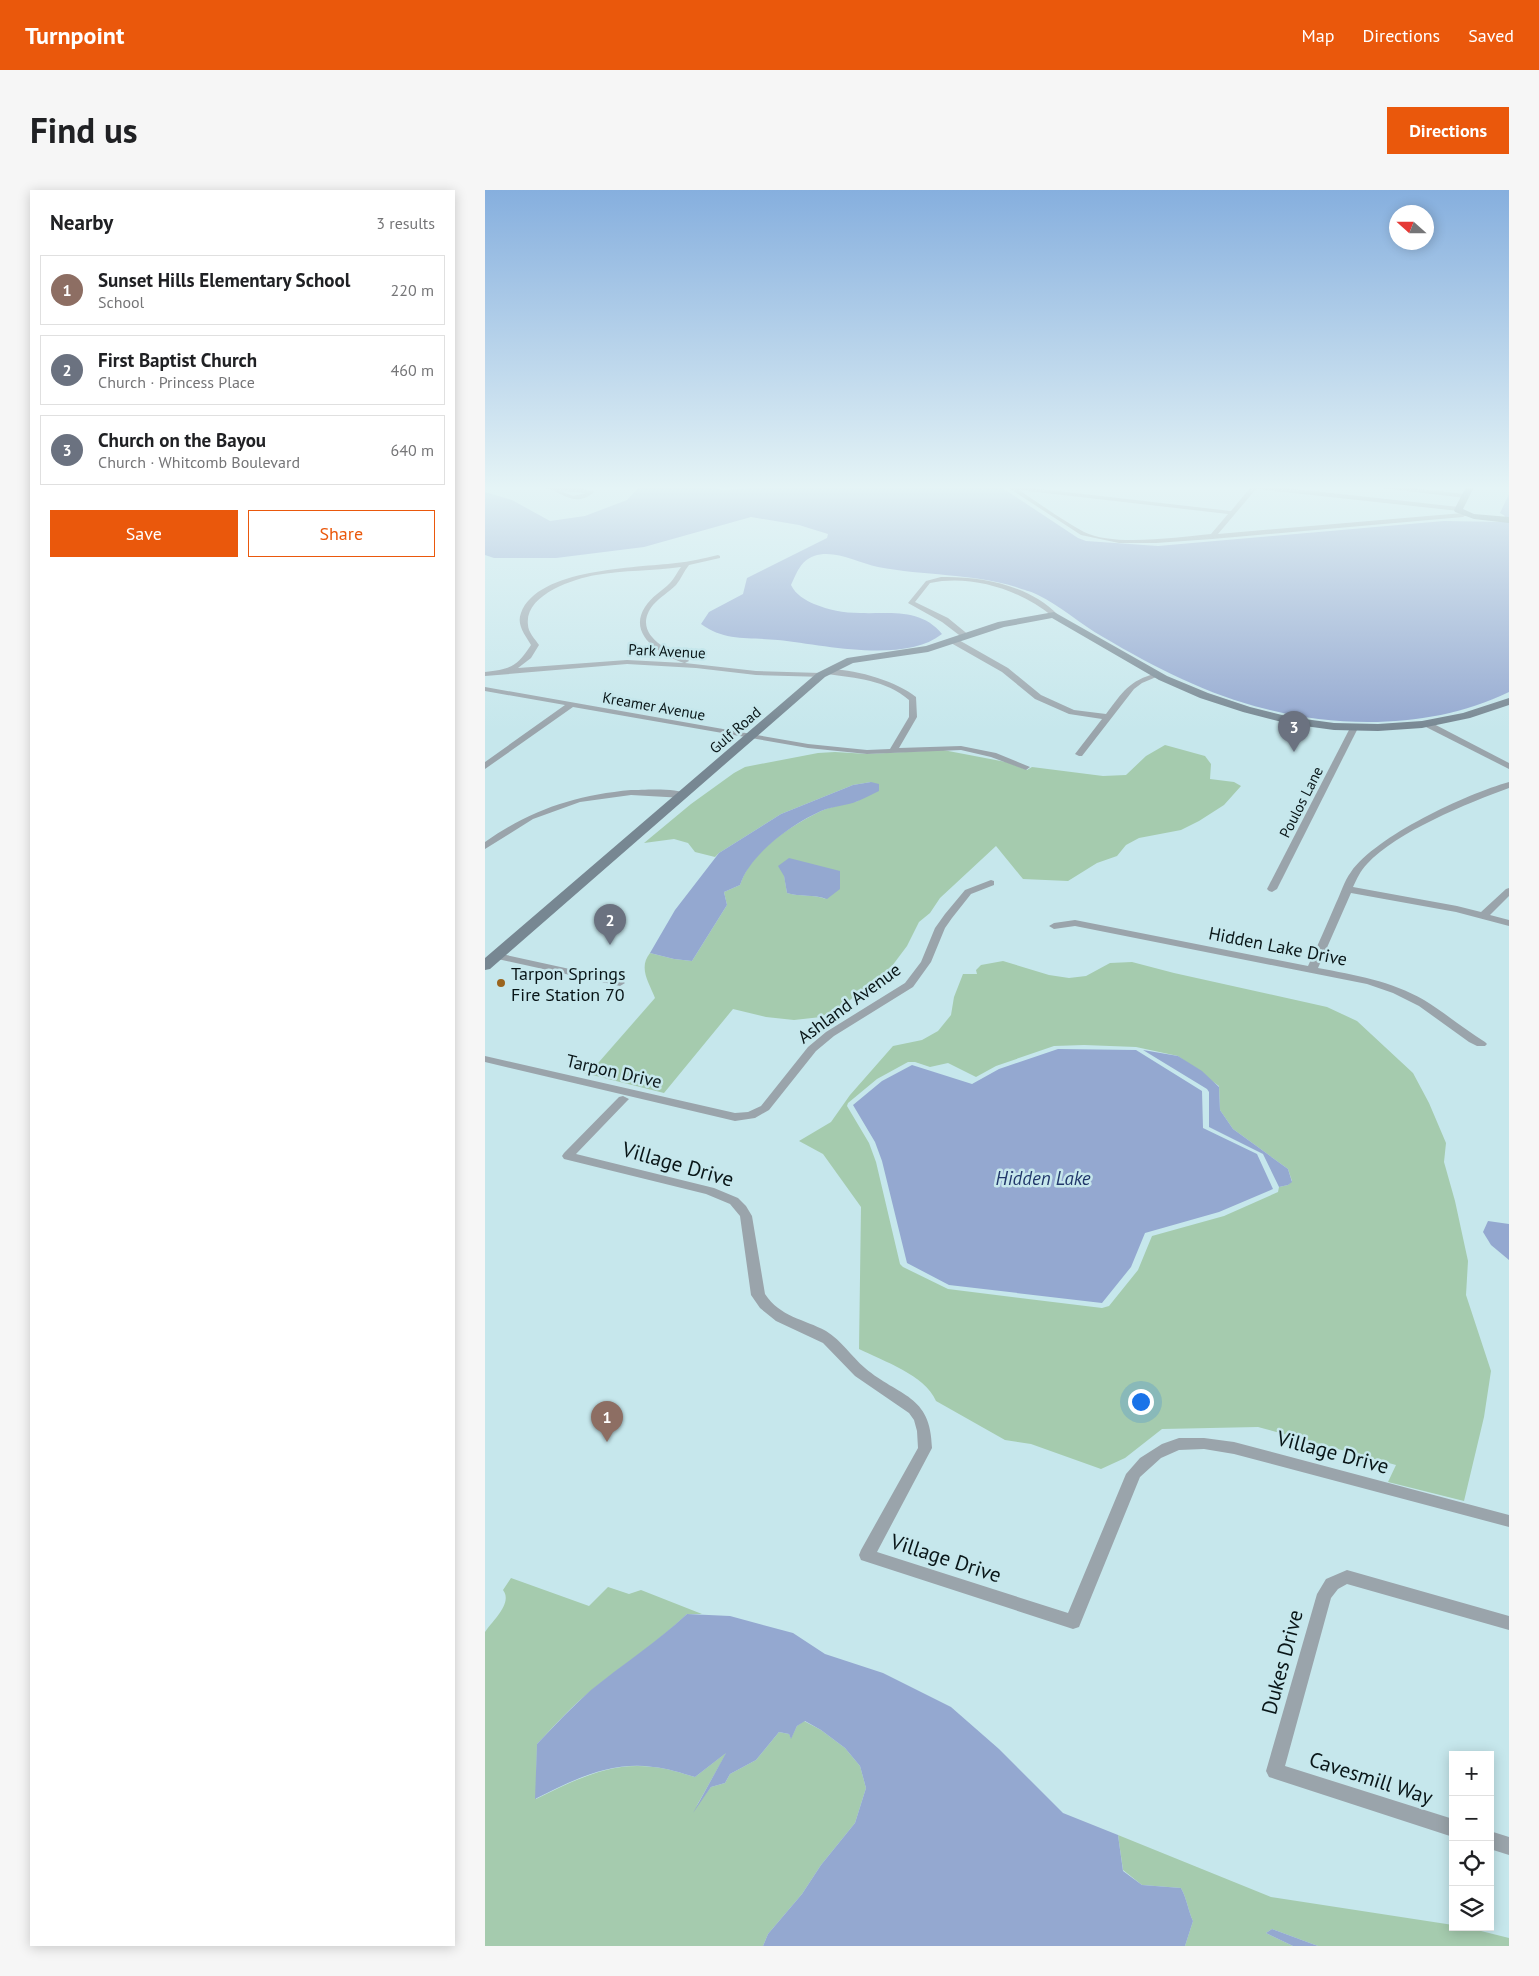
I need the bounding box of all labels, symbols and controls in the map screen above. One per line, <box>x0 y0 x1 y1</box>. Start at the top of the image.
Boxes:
text: Turnpoint <box>25 20 124 51</box>
text: Map <box>1302 24 1334 47</box>
text: Directions <box>1362 24 1440 47</box>
text: Saved <box>1468 24 1514 47</box>
text: Find us <box>30 107 138 153</box>
button: Directions <box>1387 107 1509 154</box>
north arrow <box>1389 205 1434 250</box>
text: Nearby <box>50 209 113 236</box>
text: 3 results <box>376 213 435 233</box>
text: Sunset Hills Elementary School <box>98 268 350 292</box>
text: 1 <box>62 280 72 300</box>
text: 220 m <box>391 280 434 300</box>
text: School <box>98 292 144 312</box>
text: First Baptist Church <box>98 348 257 372</box>
text: 2 <box>62 360 72 380</box>
text: 460 m <box>391 360 434 380</box>
text: Church · Princess Place <box>98 372 255 392</box>
text: Church on the Bayou <box>98 428 266 452</box>
text: 3 <box>62 440 72 460</box>
text: 640 m <box>391 440 434 460</box>
text: Church · Whitcomb Boulevard <box>98 452 300 472</box>
button: Save <box>50 510 238 557</box>
button: Share <box>248 510 435 557</box>
street label: Park Avenue <box>628 639 706 663</box>
street label: Kreamer Avenue <box>601 688 707 724</box>
street label: Gulf Road <box>705 702 765 758</box>
pin: 3 <box>1278 711 1310 752</box>
street label: Poulos Lane <box>1275 763 1327 841</box>
pin: 2 <box>594 904 626 945</box>
street label: Hidden Lake Drive <box>1207 921 1349 971</box>
street label: Ashland Avenue <box>793 958 905 1048</box>
place label: Tarpon Springs Fire Station 70 <box>511 962 626 1006</box>
marker: Tarpon Springs Fire Station 70 <box>495 977 507 989</box>
street label: Tarpon Drive <box>564 1049 664 1093</box>
street label: Village Drive <box>618 1135 737 1193</box>
water label: Hidden Lake <box>995 1166 1091 1190</box>
your location <box>1128 1389 1154 1415</box>
pin: 1 <box>591 1401 623 1442</box>
street label: Village Drive <box>1273 1424 1392 1480</box>
street label: Village Drive <box>886 1527 1005 1589</box>
street label: Dukes Drive <box>1255 1607 1309 1717</box>
street label: Cavesmill Way <box>1306 1745 1436 1811</box>
map controls <box>1449 1751 1494 1931</box>
button: + <box>1449 1751 1494 1796</box>
button: − <box>1449 1796 1494 1841</box>
button: locate <box>1449 1841 1494 1886</box>
button: layers <box>1449 1886 1494 1931</box>

